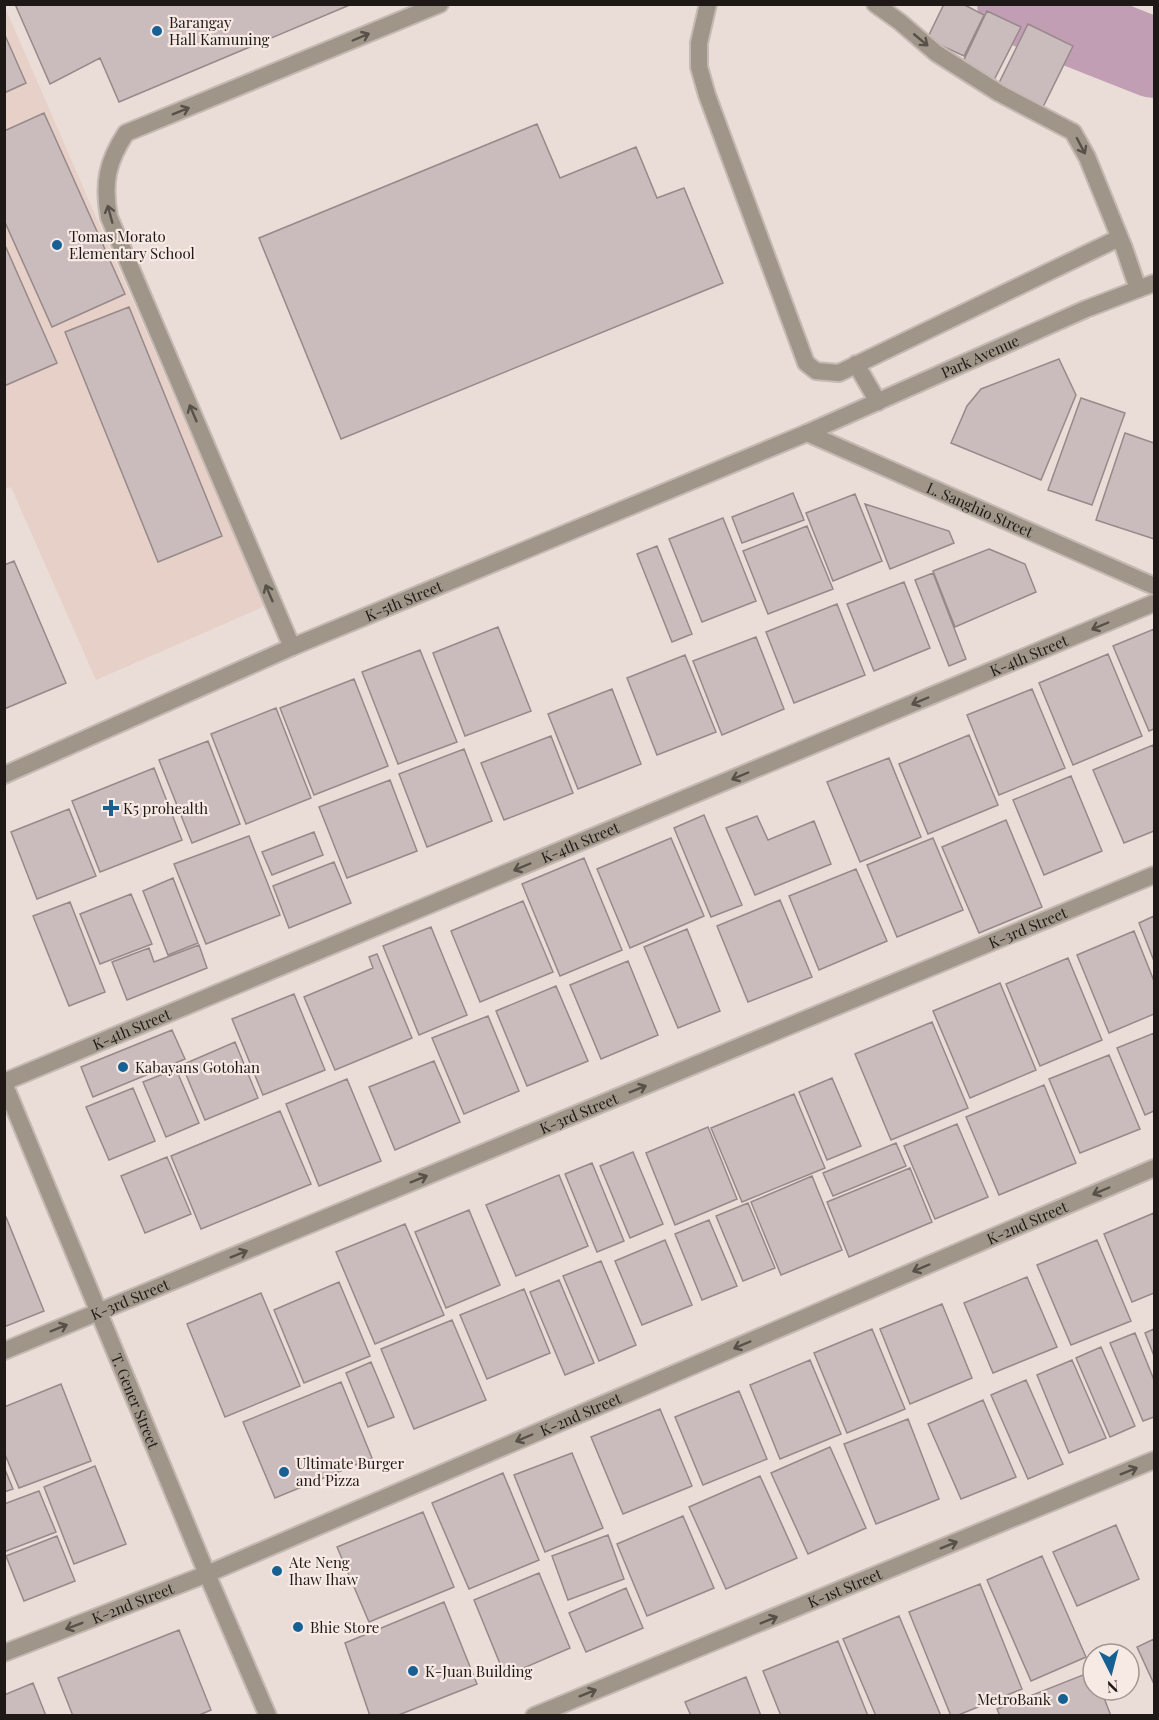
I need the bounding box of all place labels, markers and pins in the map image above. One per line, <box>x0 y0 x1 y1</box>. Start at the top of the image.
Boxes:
place label: Barangay Hall Kamuning <box>169 12 270 49</box>
marker: Barangay Hall Kamuning <box>150 24 164 38</box>
place label: Tomas Morato Elementary School <box>69 226 195 263</box>
marker: Tomas Morato Elementary School <box>50 238 64 252</box>
place label: K5 prohealth <box>123 798 208 818</box>
marker: K5 prohealth <box>104 801 118 815</box>
place label: Kabayans Gotohan <box>135 1057 260 1077</box>
marker: Kabayans Gotohan <box>116 1060 130 1074</box>
place label: Ultimate Burger and Pizza <box>296 1453 405 1490</box>
marker: Ultimate Burger and Pizza <box>277 1465 291 1479</box>
place label: Ate Neng Ihaw Ihaw <box>288 1552 358 1589</box>
marker: Ate Neng Ihaw Ihaw <box>270 1564 284 1578</box>
place label: Bhie Store <box>310 1617 379 1637</box>
marker: Bhie Store <box>291 1620 305 1634</box>
place label: K-Juan Building <box>425 1661 532 1681</box>
marker: K-Juan Building <box>406 1664 420 1678</box>
place label: MetroBank <box>977 1689 1052 1709</box>
marker: MetroBank <box>1056 1692 1070 1706</box>

